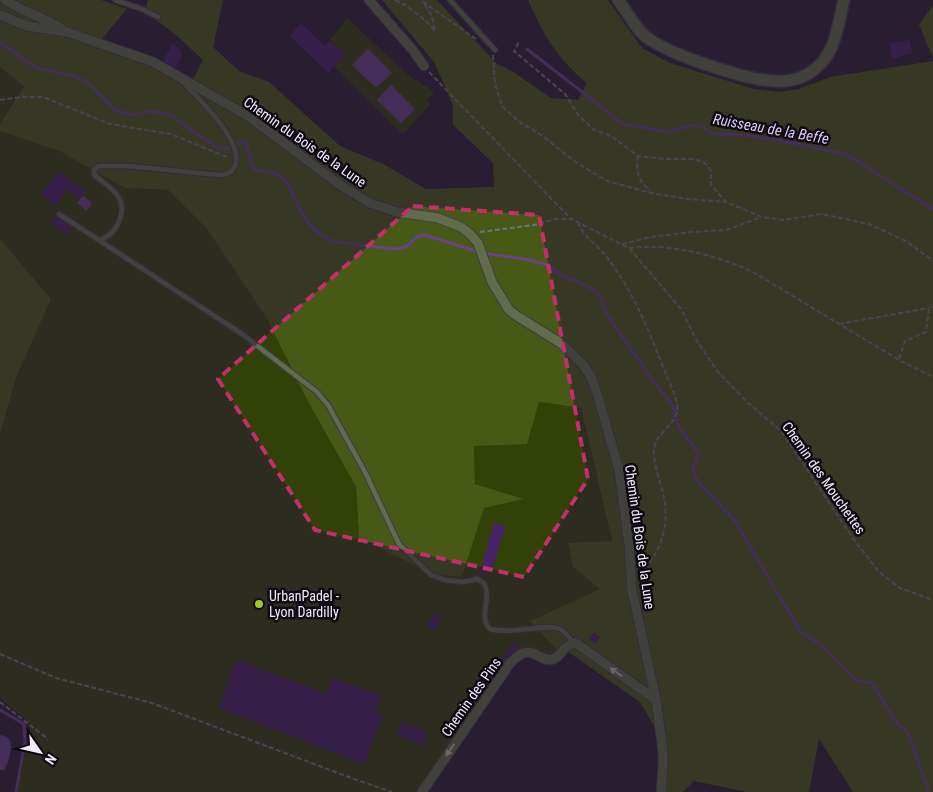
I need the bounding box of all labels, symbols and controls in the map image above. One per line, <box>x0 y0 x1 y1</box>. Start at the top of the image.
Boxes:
street label: Chemin du Bois de la Lune <box>241 94 370 191</box>
water label: Ruisseau de la Beffe <box>712 110 831 148</box>
street label: Chemin des Mouchettes <box>779 419 869 537</box>
street label: Chemin du Bois de la Lune <box>622 464 658 611</box>
place label: UrbanPadel - Lyon Dardilly <box>269 588 340 620</box>
marker: UrbanPadel - Lyon Dardilly <box>253 598 265 610</box>
street label: Chemin des Pins <box>438 655 504 739</box>
one-way arrow <box>609 667 623 677</box>
north arrow <box>15 727 65 777</box>
one-way arrow <box>445 743 455 757</box>
text: N <box>42 751 60 767</box>

